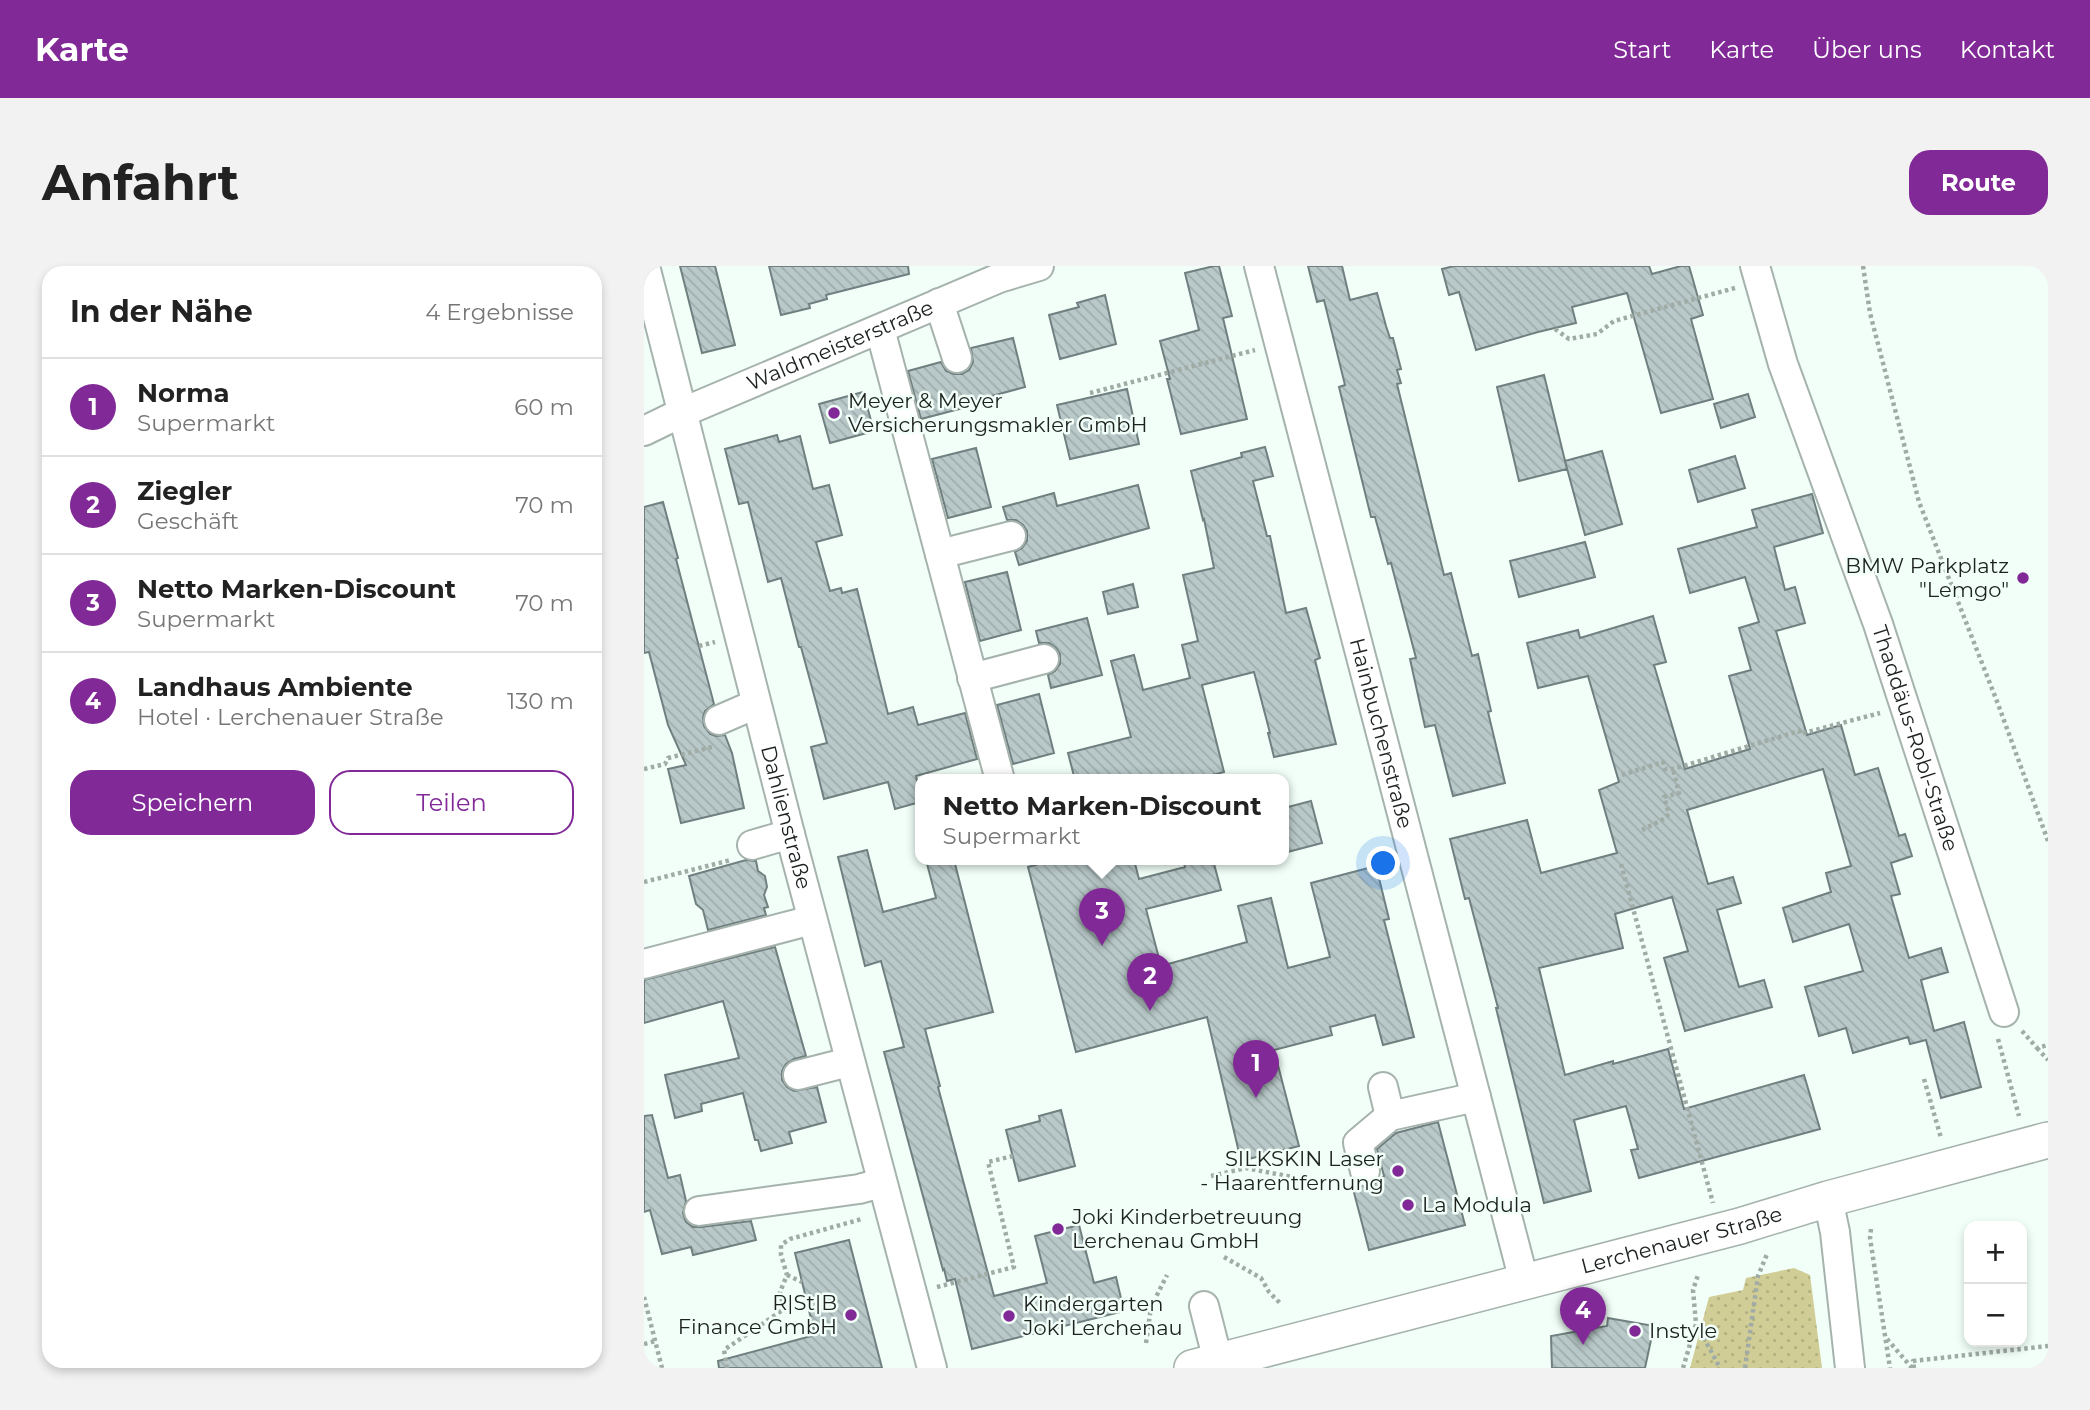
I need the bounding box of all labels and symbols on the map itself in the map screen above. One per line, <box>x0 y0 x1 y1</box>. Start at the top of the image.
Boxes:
street label: Waldmeisterstraße <box>743 294 937 396</box>
place label: Meyer & Meyer Versicherungsmakler GmbH <box>848 388 1148 437</box>
marker: Meyer & Meyer Versicherungsmakler GmbH <box>826 405 842 421</box>
place label: BMW Parkplatz "Lemgo" <box>1845 553 2009 602</box>
marker: BMW Parkplatz "Lemgo" <box>2015 570 2031 586</box>
street label: Thaddäus-Robl-Straße <box>1867 622 1964 854</box>
street label: Hainbuchenstraße <box>1345 635 1418 831</box>
street label: Dahlienstraße <box>756 743 817 892</box>
your location <box>1366 846 1400 880</box>
pin: 3 <box>1079 888 1125 946</box>
pin: 2 <box>1127 953 1173 1011</box>
pin: 1 <box>1233 1040 1279 1098</box>
place label: SILKSKIN Laser - Haarentfernung <box>1200 1146 1384 1195</box>
marker: SILKSKIN Laser - Haarentfernung <box>1390 1163 1406 1179</box>
place label: La Modula <box>1422 1192 1532 1217</box>
marker: La Modula <box>1400 1197 1416 1213</box>
street label: Lerchenauer Straße <box>1578 1201 1785 1279</box>
place label: Joki Kinderbetreuung Lerchenau GmbH <box>1071 1204 1302 1253</box>
marker: Joki Kinderbetreuung Lerchenau GmbH <box>1050 1221 1066 1237</box>
pin: 4 <box>1560 1287 1606 1345</box>
place label: R|St|B Finance GmbH <box>678 1290 837 1339</box>
place label: Kindergarten Joki Lerchenau <box>1022 1291 1183 1340</box>
marker: R|St|B Finance GmbH <box>843 1307 859 1323</box>
marker: Kindergarten Joki Lerchenau <box>1001 1308 1017 1324</box>
place label: Instyle <box>1649 1318 1717 1343</box>
marker: Instyle <box>1627 1323 1643 1339</box>

